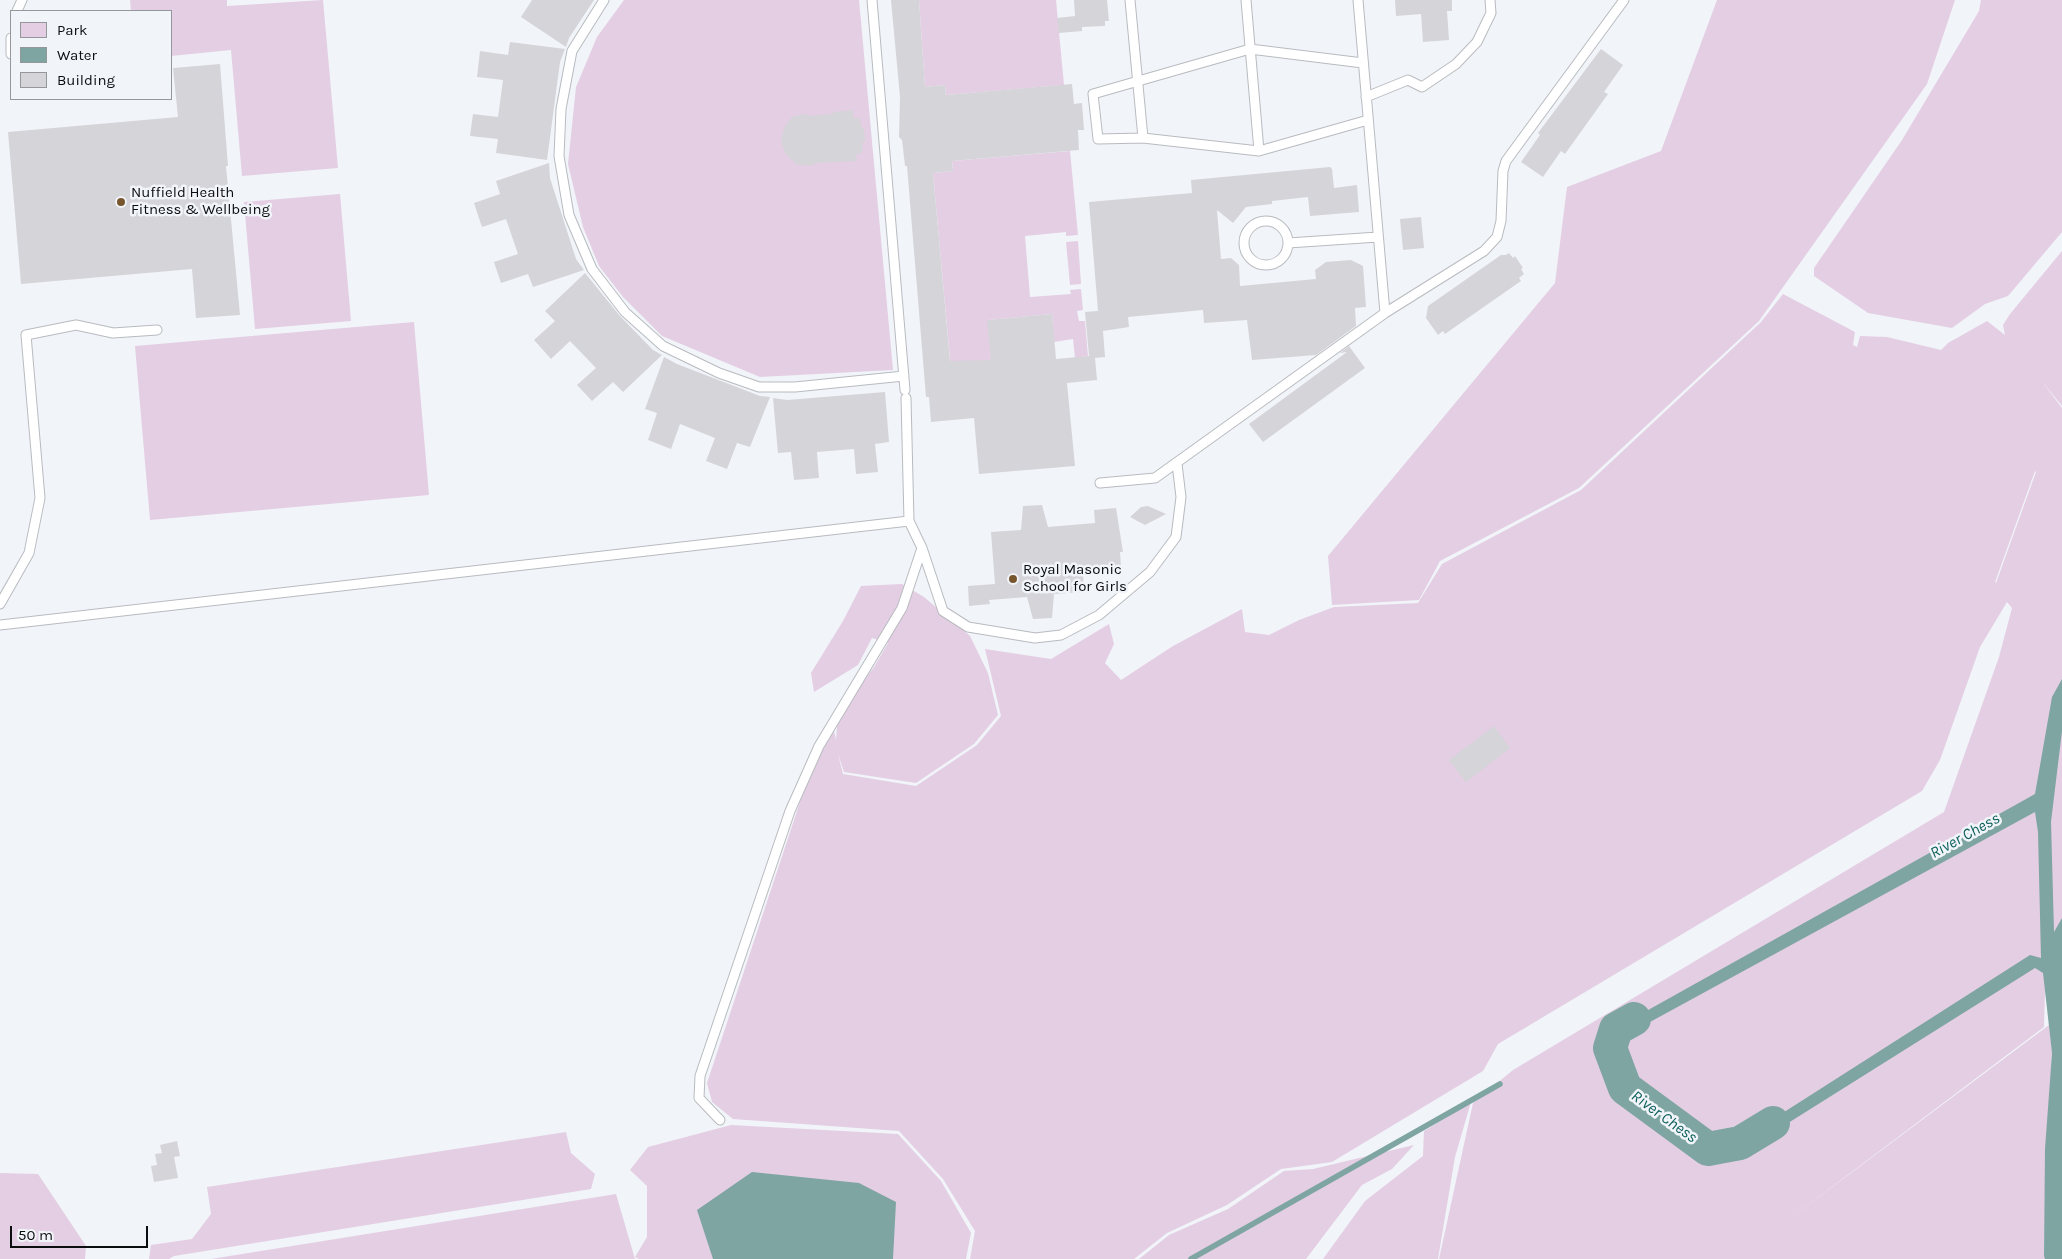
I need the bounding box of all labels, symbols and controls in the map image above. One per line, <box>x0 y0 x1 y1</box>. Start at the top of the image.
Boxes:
legend <box>10 10 172 100</box>
text: Park <box>57 21 87 39</box>
text: Water <box>57 46 97 64</box>
text: Building <box>57 71 115 89</box>
place label: Nuffield Health Fitness & Wellbeing <box>131 184 270 219</box>
marker: Nuffield Health Fitness & Wellbeing <box>115 196 127 208</box>
place label: Royal Masonic School for Girls <box>1023 561 1127 596</box>
marker: Royal Masonic School for Girls <box>1007 573 1019 585</box>
water label: River Chess <box>1927 809 2003 863</box>
water label: River Chess <box>1627 1087 1701 1147</box>
scale bar <box>12 1216 150 1248</box>
text: 50 m <box>18 1226 53 1244</box>

